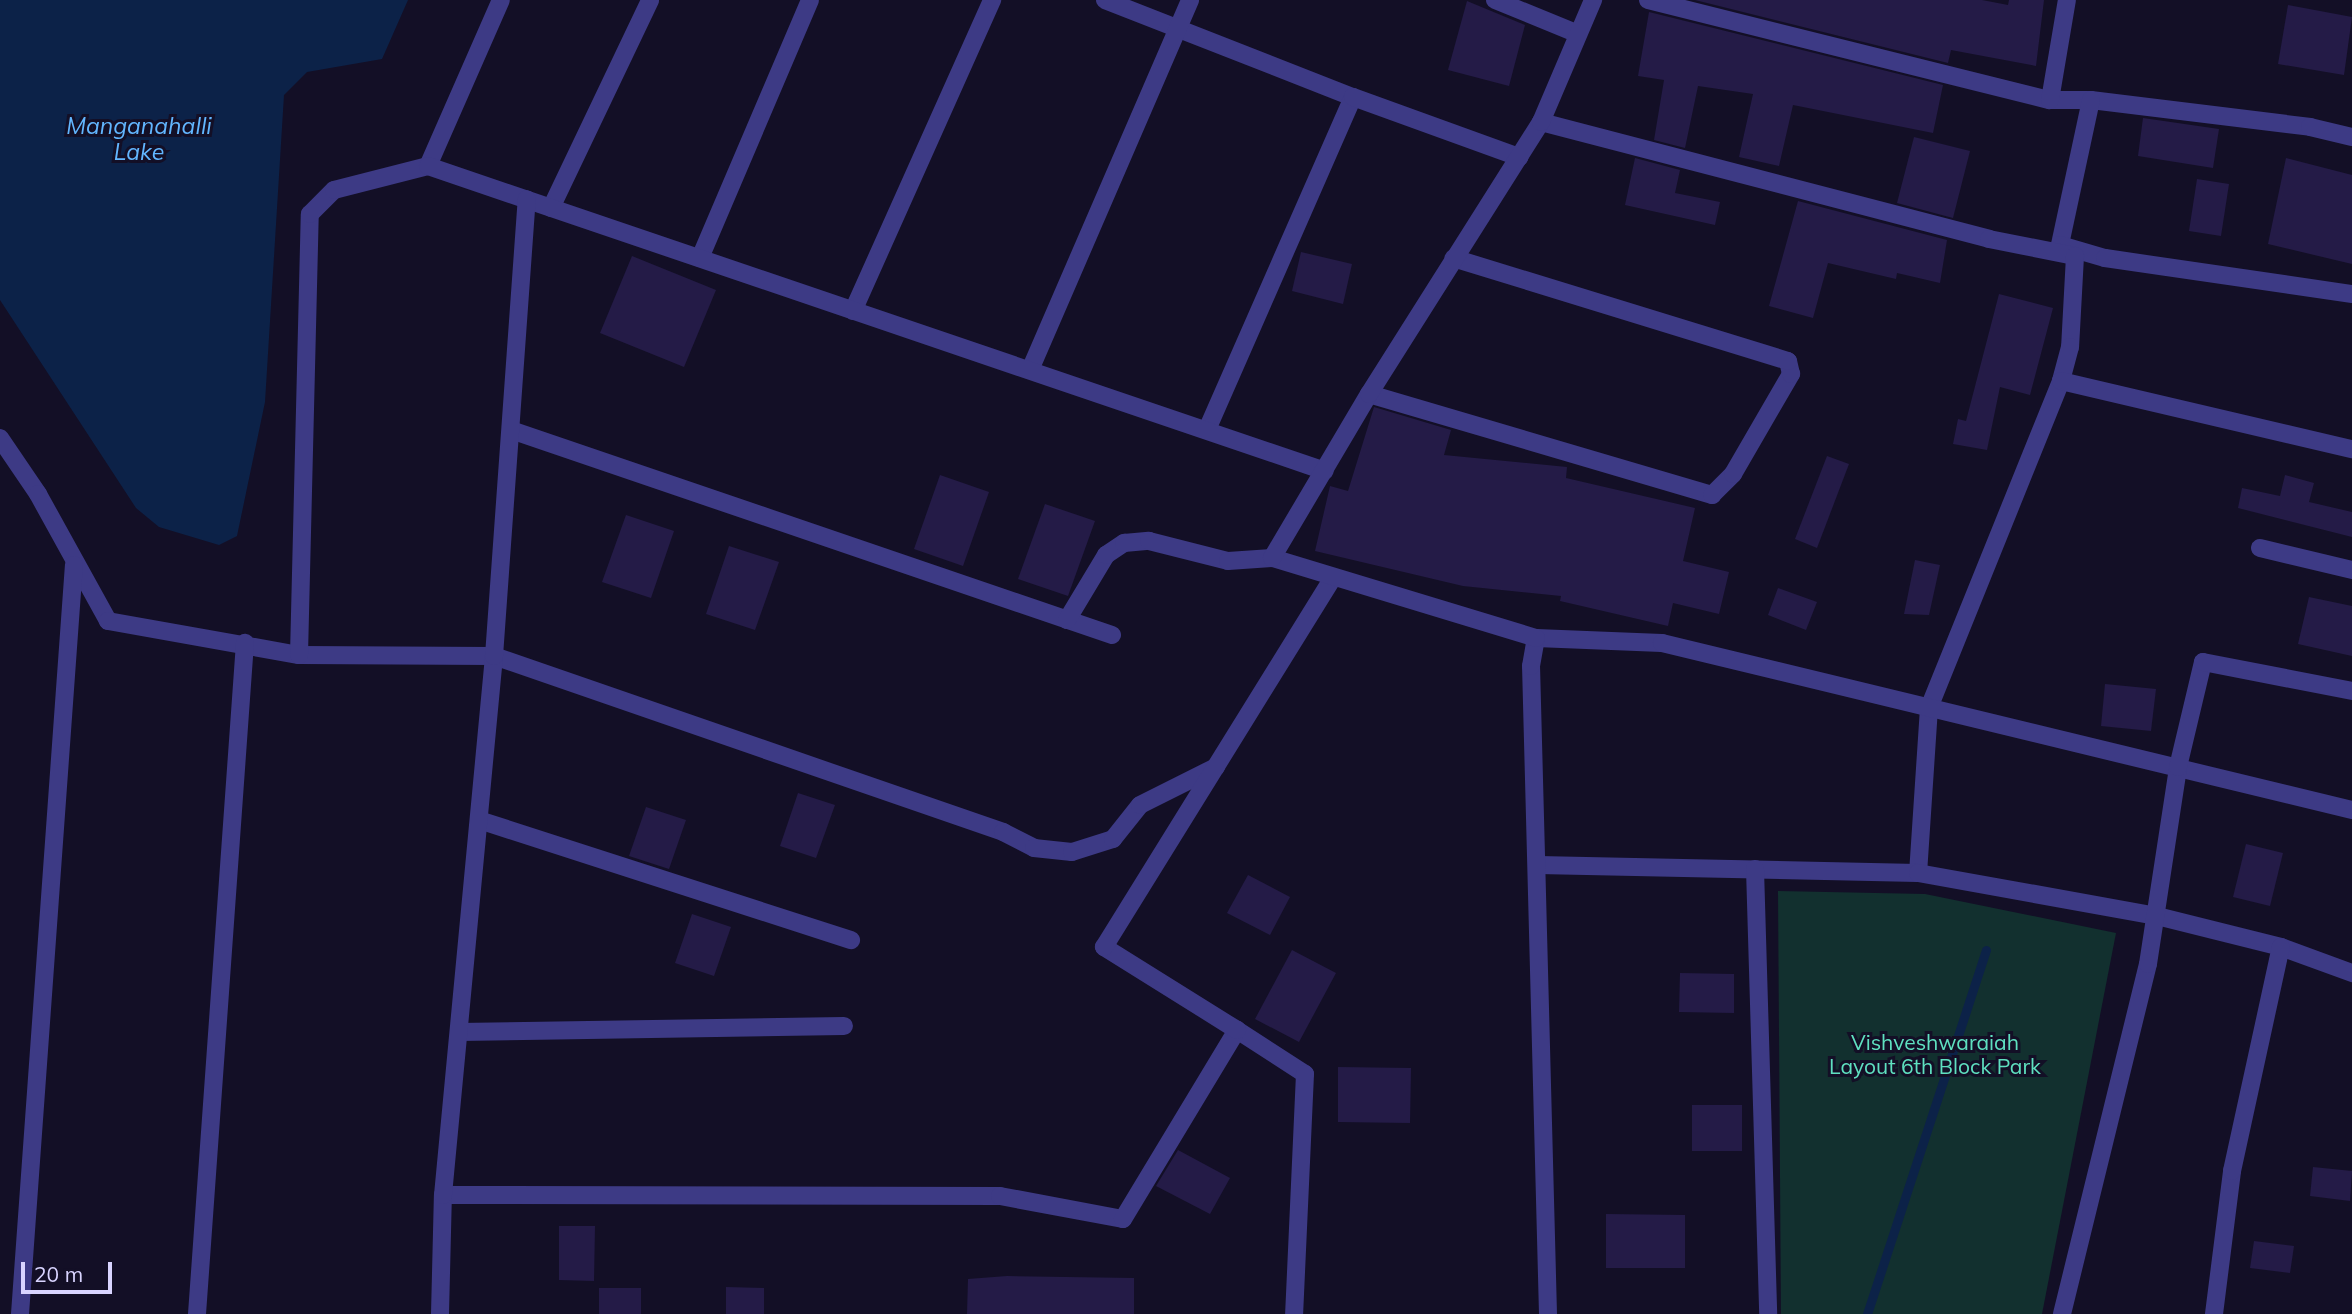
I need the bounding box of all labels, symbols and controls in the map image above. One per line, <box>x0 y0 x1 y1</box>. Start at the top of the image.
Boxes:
water label: Manganahalli Lake <box>66 112 212 166</box>
park label: Vishveshwaraiah Layout 6th Block Park <box>1829 1029 2041 1079</box>
scale bar <box>24 1248 116 1292</box>
text: 20 m <box>34 1261 83 1287</box>

